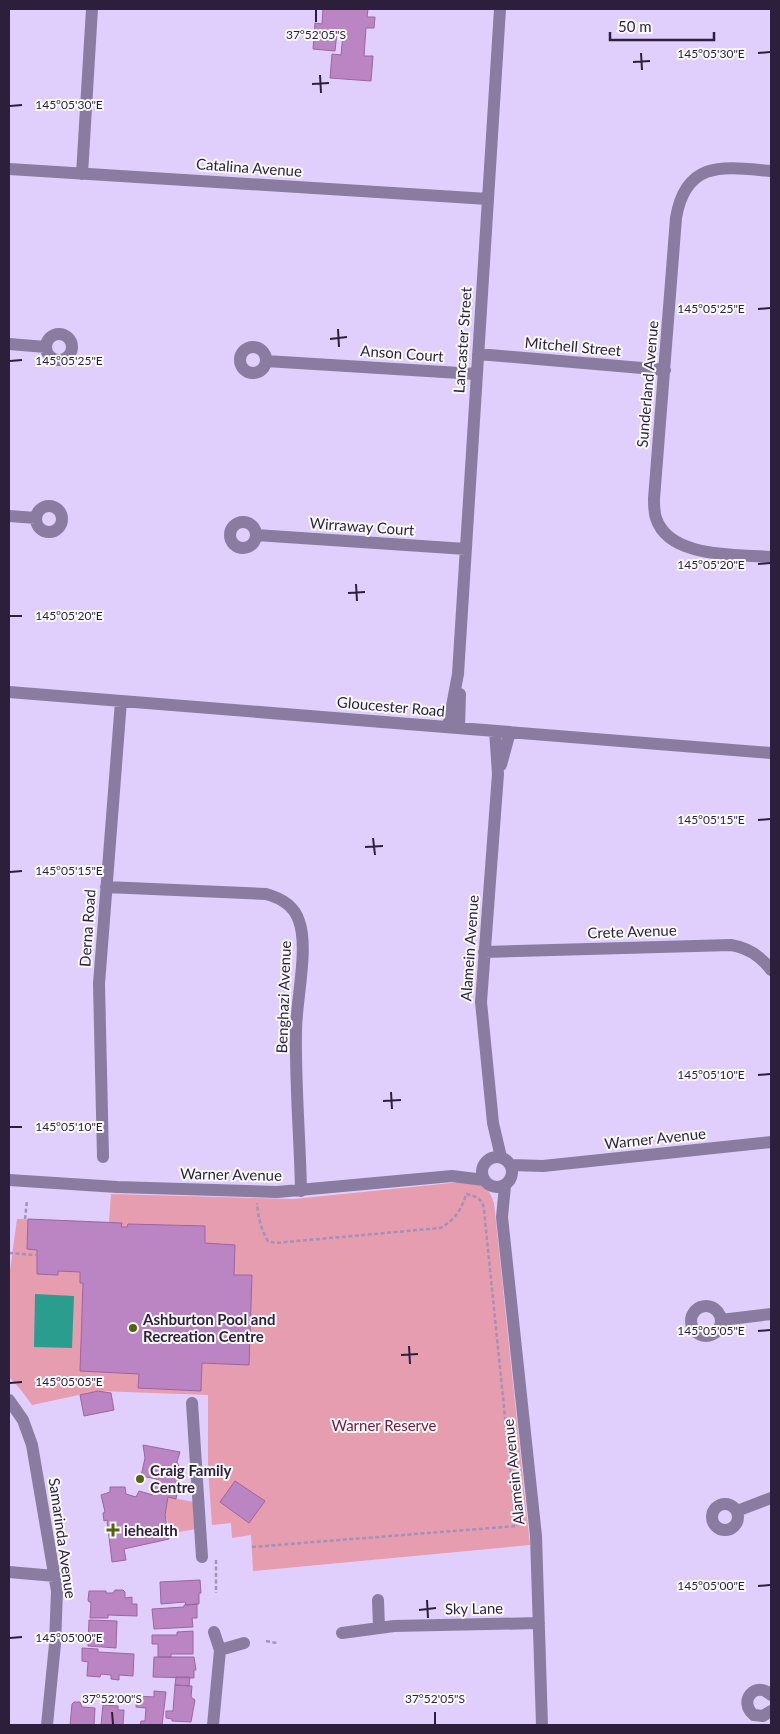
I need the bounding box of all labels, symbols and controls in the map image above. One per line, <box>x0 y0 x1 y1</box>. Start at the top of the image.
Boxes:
scale bar <box>610 10 714 42</box>
text: 50 m <box>618 17 652 35</box>
text: 37°52'05"S <box>286 27 346 42</box>
text: 145°05'30"E <box>677 46 745 61</box>
text: 145°05'30"E <box>35 97 103 112</box>
street label: Catalina Avenue <box>195 154 303 180</box>
street label: Lancaster Street <box>449 286 475 394</box>
text: 145°05'25"E <box>677 301 745 316</box>
street label: Sunderland Avenue <box>632 320 662 448</box>
street label: Mitchell Street <box>524 333 623 359</box>
street label: Anson Court <box>360 341 445 365</box>
text: 145°05'25"E <box>35 353 103 368</box>
street label: Wirraway Court <box>309 513 416 539</box>
text: 145°05'20"E <box>677 557 745 572</box>
text: 145°05'20"E <box>35 608 103 623</box>
street label: Gloucester Road <box>336 692 446 720</box>
text: 145°05'15"E <box>677 812 745 827</box>
text: 145°05'15"E <box>35 863 103 878</box>
street label: Derna Road <box>75 889 99 967</box>
street label: Alamein Avenue <box>456 894 482 1002</box>
street label: Crete Avenue <box>587 920 677 942</box>
street label: Benghazi Avenue <box>272 940 294 1054</box>
text: 145°05'10"E <box>677 1067 745 1082</box>
text: 145°05'10"E <box>35 1119 103 1134</box>
street label: Warner Avenue <box>603 1124 707 1152</box>
street label: Warner Avenue <box>180 1164 282 1184</box>
place label: Ashburton Pool and Recreation Centre <box>142 1310 275 1345</box>
marker: Ashburton Pool and Recreation Centre <box>127 1322 139 1334</box>
text: 145°05'05"E <box>677 1323 745 1338</box>
text: 145°05'05"E <box>35 1374 103 1389</box>
park label: Warner Reserve <box>331 1416 437 1434</box>
street label: Alamein Avenue <box>498 1418 528 1526</box>
place label: Craig Family Centre <box>150 1461 232 1496</box>
marker: Craig Family Centre <box>134 1473 146 1485</box>
street label: Samarinda Avenue <box>46 1477 80 1600</box>
place label: iehealth <box>124 1521 178 1539</box>
marker: iehealth <box>106 1523 120 1537</box>
text: 145°05'00"E <box>677 1578 745 1593</box>
street label: Sky Lane <box>445 1598 503 1618</box>
text: 145°05'00"E <box>35 1630 103 1645</box>
text: 37°52'00"S <box>82 1691 142 1706</box>
text: 37°52'05"S <box>405 1691 465 1706</box>

